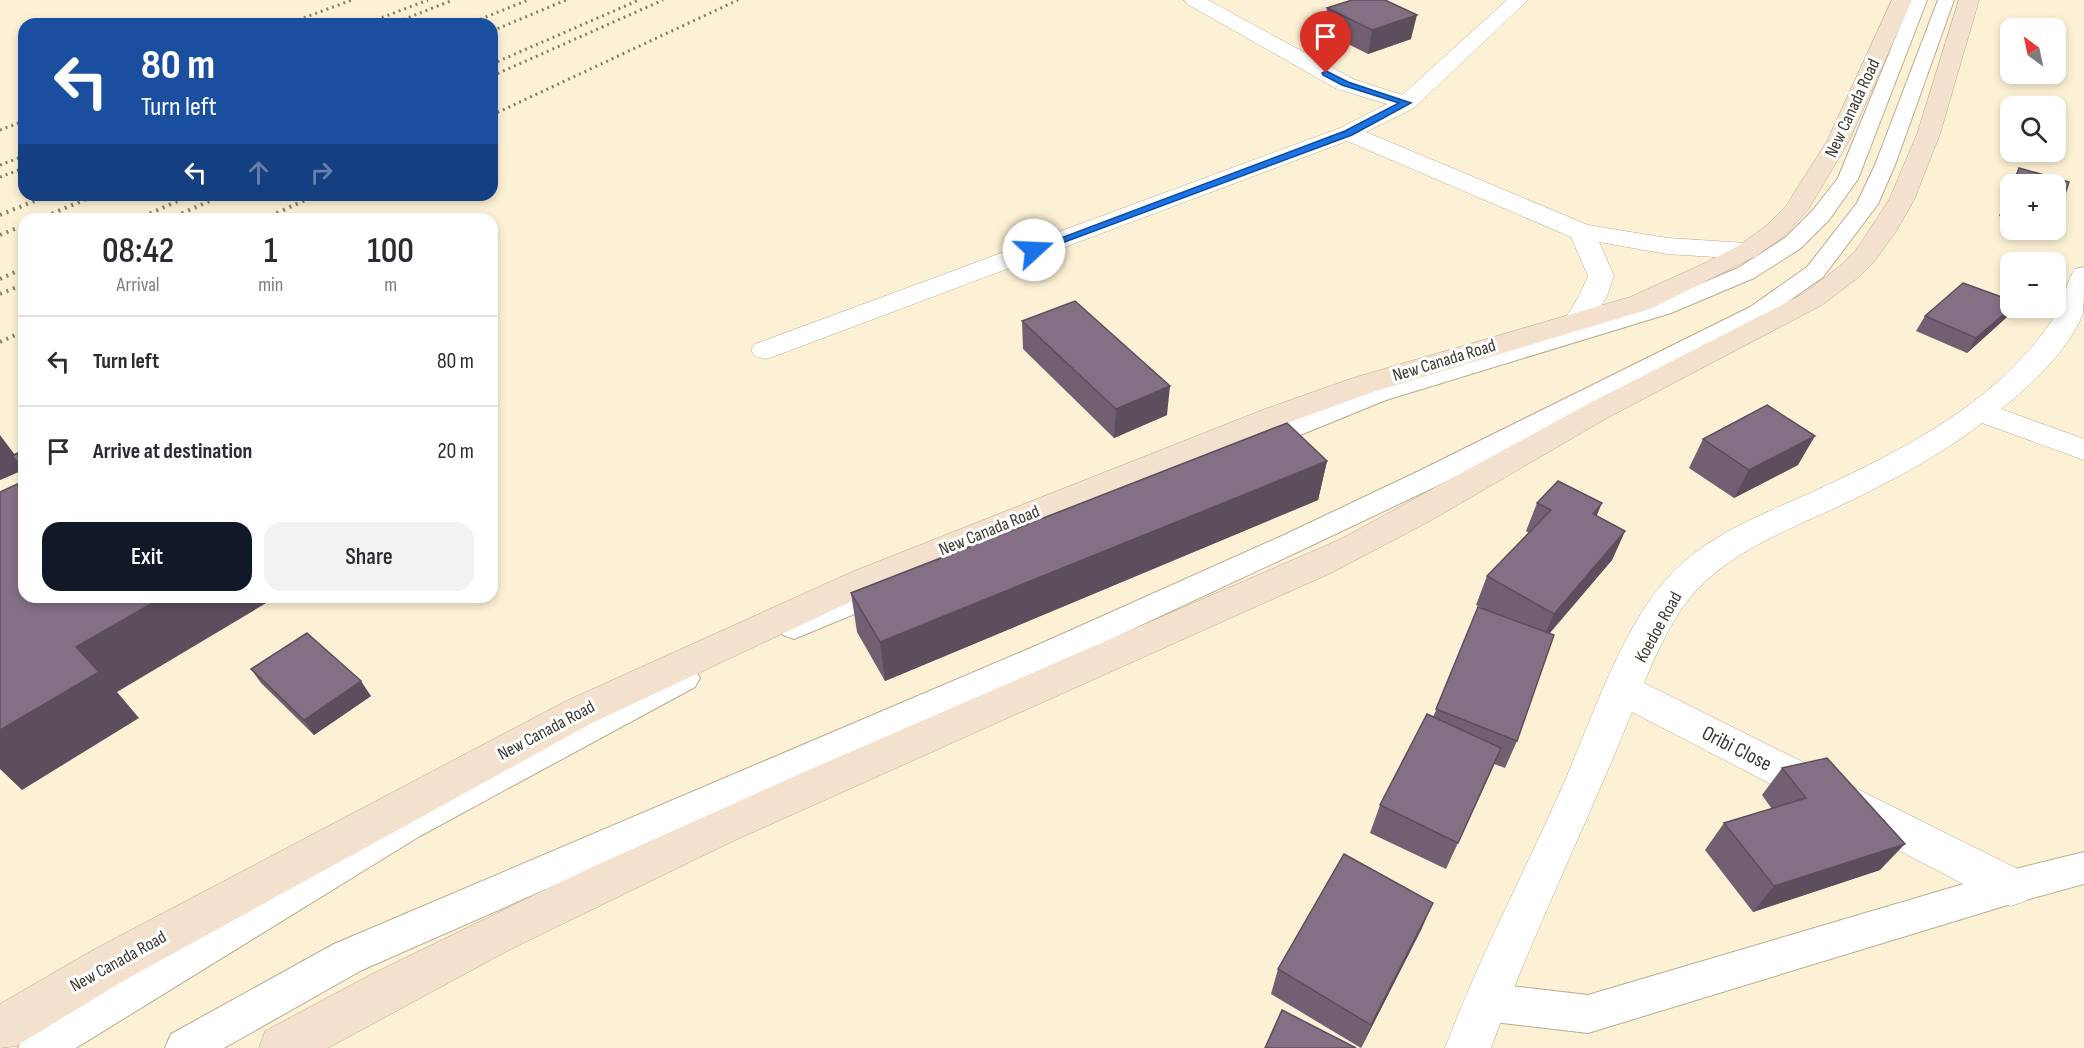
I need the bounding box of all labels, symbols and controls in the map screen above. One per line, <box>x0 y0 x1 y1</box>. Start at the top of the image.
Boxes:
pin <box>1300 11 1351 73</box>
north arrow <box>2000 18 2066 84</box>
map controls <box>2000 18 2066 318</box>
icon: arrive <box>1309 20 1342 53</box>
text: 80 m <box>141 40 215 91</box>
icon: left <box>42 42 120 120</box>
street label: New Canada Road <box>1820 55 1884 161</box>
text: Turn left <box>141 91 217 123</box>
button: search <box>2000 96 2066 162</box>
icon: left <box>179 156 212 189</box>
icon: ahead <box>242 156 275 189</box>
icon: right <box>305 156 338 189</box>
button: + <box>2000 174 2066 240</box>
position arrow <box>1002 218 1066 282</box>
text: 08:42 <box>102 230 174 273</box>
text: 1 <box>264 230 277 273</box>
text: 100 <box>367 230 414 273</box>
button: − <box>2000 252 2066 318</box>
text: Arrival <box>117 273 160 297</box>
text: min <box>258 273 283 297</box>
text: m <box>384 273 397 297</box>
street label: New Canada Road <box>1390 335 1498 386</box>
icon: left <box>42 345 75 378</box>
text: Turn left <box>93 348 159 375</box>
text: 80 m <box>437 348 474 375</box>
icon: arrive <box>42 435 75 468</box>
text: Arrive at destination <box>93 438 252 465</box>
text: 20 m <box>438 438 474 465</box>
street label: New Canada Road <box>936 501 1043 560</box>
button: Exit <box>42 522 252 591</box>
button: Share <box>264 522 474 591</box>
street label: Koedoe Road <box>1630 588 1686 666</box>
street label: New Canada Road <box>494 696 598 765</box>
street label: Oribi Close <box>1698 720 1776 777</box>
street label: New Canada Road <box>67 926 170 996</box>

